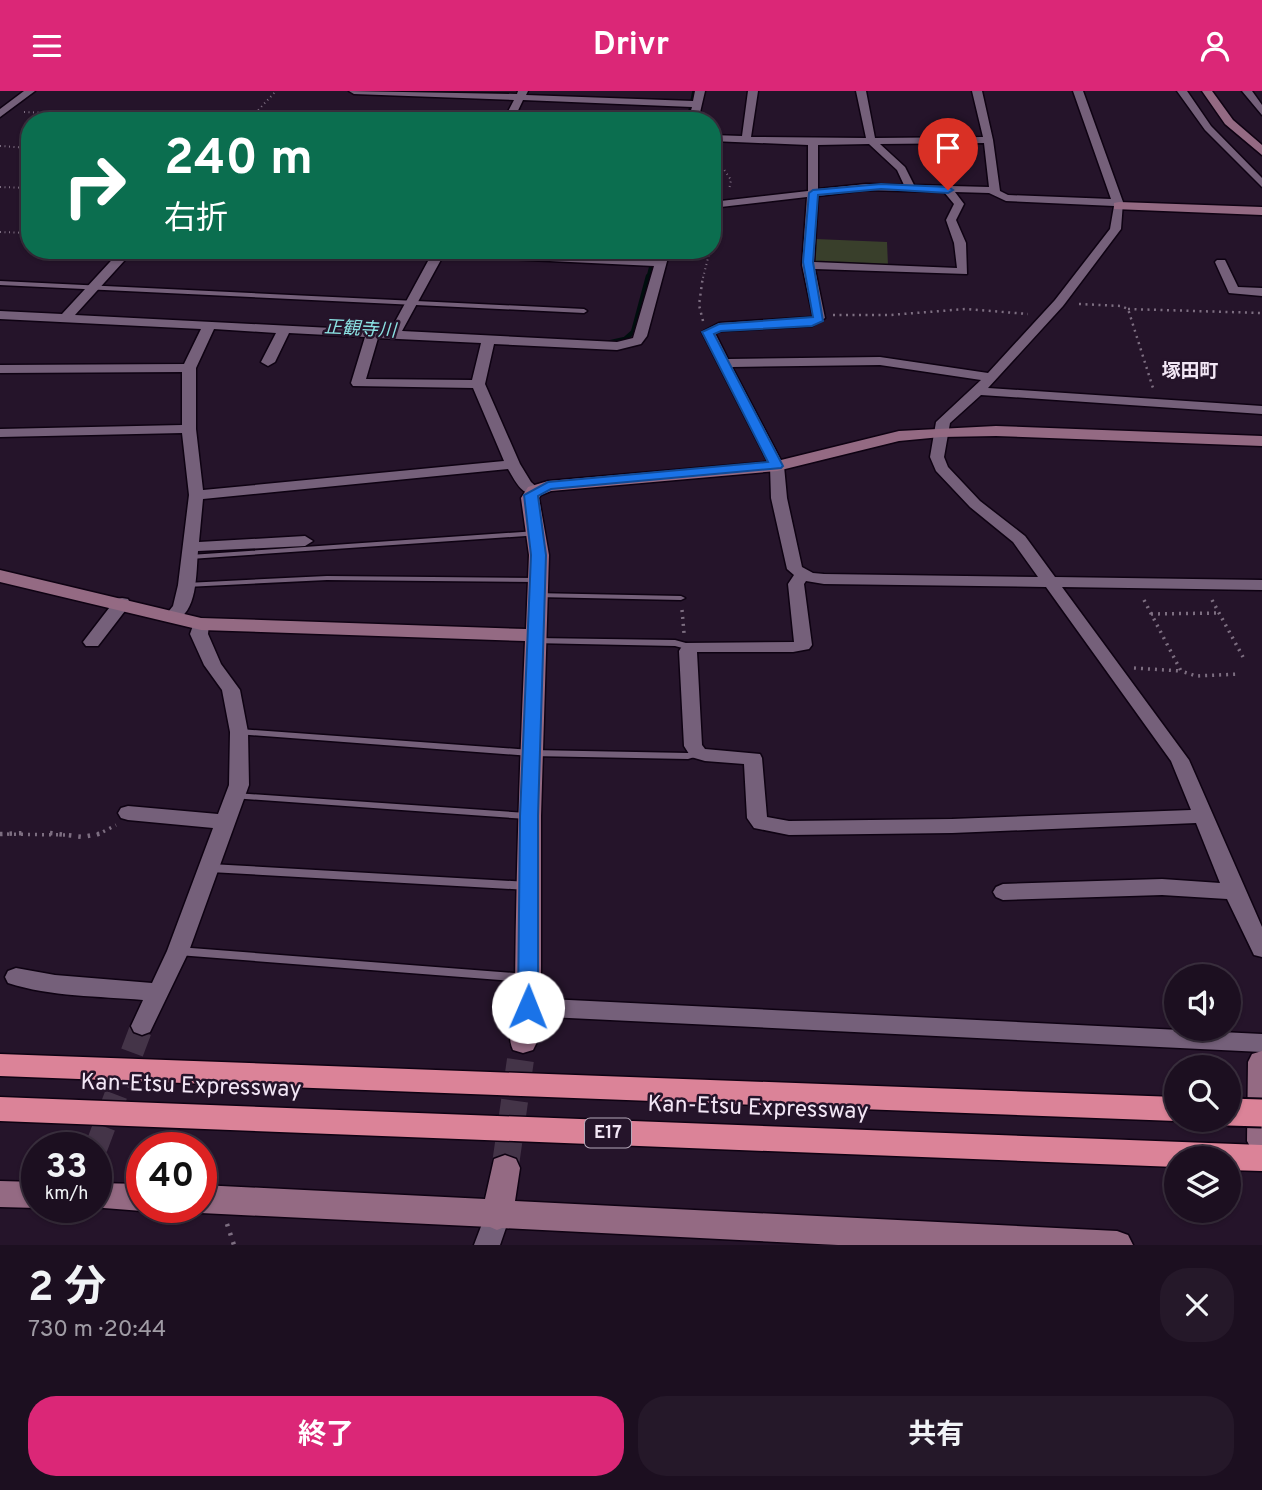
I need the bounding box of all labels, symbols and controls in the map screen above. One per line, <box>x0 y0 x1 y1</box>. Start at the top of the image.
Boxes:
text: Drivr <box>593 26 669 66</box>
icon: menu <box>28 27 66 65</box>
icon: person <box>1196 27 1234 65</box>
pin <box>918 118 978 190</box>
icon: arrive <box>929 129 967 167</box>
text: 240 m <box>164 130 313 192</box>
icon: right <box>49 140 140 231</box>
text: 右折 <box>164 200 228 240</box>
water label: 正観寺川 <box>323 317 399 343</box>
district label: 塚田町 <box>1161 360 1219 384</box>
map controls <box>1164 964 1241 1223</box>
button: sound <box>1164 964 1241 1041</box>
position arrow <box>491 970 565 1044</box>
button: search <box>1164 1055 1241 1132</box>
street label: Kan-Etsu Expressway <box>80 1069 302 1105</box>
street label: Kan-Etsu Expressway <box>647 1091 869 1127</box>
road number: E17 <box>585 1119 631 1147</box>
speed limit sign: 40 <box>126 1132 217 1223</box>
text: 33 <box>46 1146 87 1190</box>
button: layers <box>1164 1146 1241 1223</box>
text: km/h <box>45 1183 88 1206</box>
text: 2 分 <box>28 1263 106 1316</box>
button: close <box>1160 1268 1234 1342</box>
text: 730 m · 20:44 <box>28 1316 166 1345</box>
button: 終了 <box>28 1396 624 1476</box>
button: 共有 <box>638 1396 1234 1476</box>

